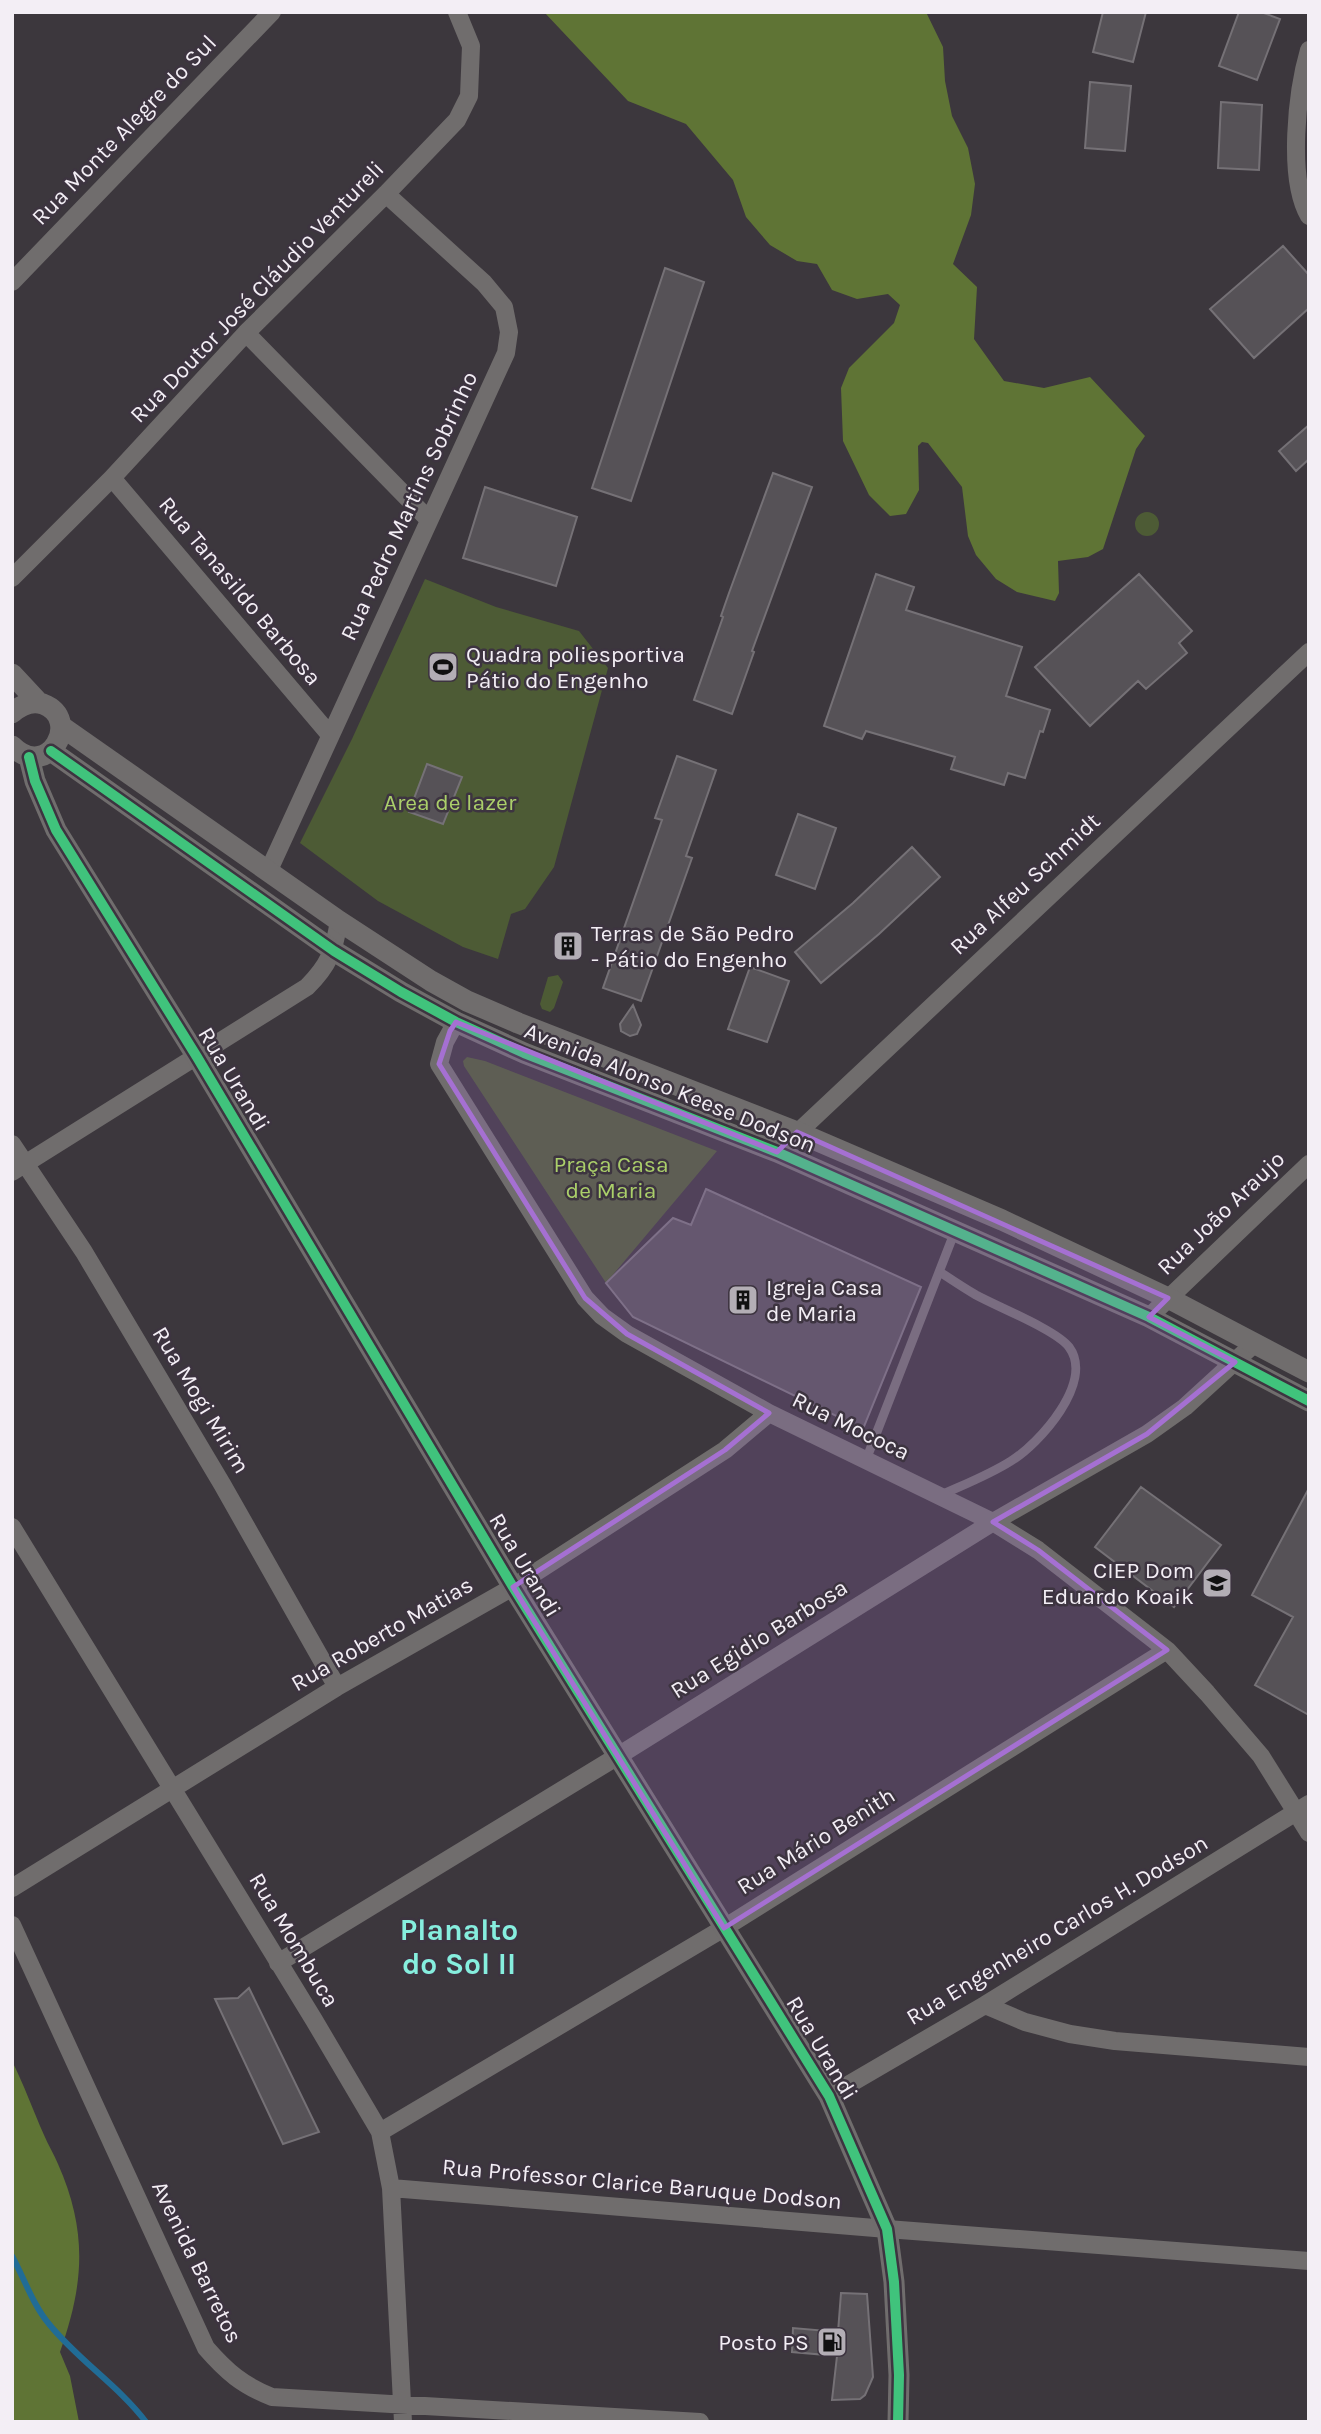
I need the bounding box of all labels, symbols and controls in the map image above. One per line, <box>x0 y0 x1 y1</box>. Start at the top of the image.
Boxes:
street label: Rua Monte Alegre do Sul <box>26 29 222 231</box>
street label: Rua Doutor José Cláudio Ventureli <box>124 155 390 429</box>
street label: Rua Pedro Martins Sobrinho <box>335 367 483 645</box>
street label: Rua Tanasildo Barbosa <box>153 491 327 691</box>
place label: Quadra poliesportiva Pátio do Engenho <box>466 641 685 694</box>
sports icon: Quadra poliesportiva Pátio do Engenho <box>426 650 460 684</box>
park label: Area de lazer <box>384 789 517 816</box>
street label: Rua Alfeu Schmidt <box>944 807 1106 960</box>
place label: Terras de São Pedro - Pátio do Engenho <box>591 920 794 973</box>
building icon: Terras de São Pedro - Pátio do Engenho <box>551 929 585 963</box>
street label: Avenida Alonso Keese Dodson <box>520 1017 820 1159</box>
street label: Rua Urandi <box>192 1022 276 1136</box>
street label: Rua João Araujo <box>1152 1145 1290 1281</box>
park label: Praça Casa de Maria <box>553 1151 669 1204</box>
place label: Igreja Casa de Maria <box>766 1274 882 1327</box>
building icon: Igreja Casa de Maria <box>726 1283 760 1317</box>
street label: Rua Mogi Mirim <box>147 1322 255 1478</box>
street label: Rua Mococa <box>788 1386 914 1466</box>
street label: Rua Urandi <box>483 1508 567 1622</box>
place label: CIEP Dom Eduardo Koaik <box>1042 1557 1194 1610</box>
school or university icon: CIEP Dom Eduardo Koaik <box>1200 1566 1234 1600</box>
street label: Rua Roberto Matias <box>286 1571 478 1697</box>
street label: Rua Egidio Barbosa <box>665 1574 853 1704</box>
street label: Rua Mário Benith <box>732 1782 900 1900</box>
street label: Rua Engenheiro Carlos H. Dodson <box>901 1829 1213 2031</box>
street label: Rua Mombuca <box>243 1868 345 2012</box>
district label: Planalto do Sol II <box>400 1912 518 1982</box>
street label: Rua Urandi <box>780 1991 864 2105</box>
street label: Rua Professor Clarice Baruque Dodson <box>441 2153 843 2215</box>
street label: Avenida Barretos <box>146 2176 248 2348</box>
fuel station icon: Posto PS <box>815 2325 849 2359</box>
place label: Posto PS <box>718 2329 809 2356</box>

